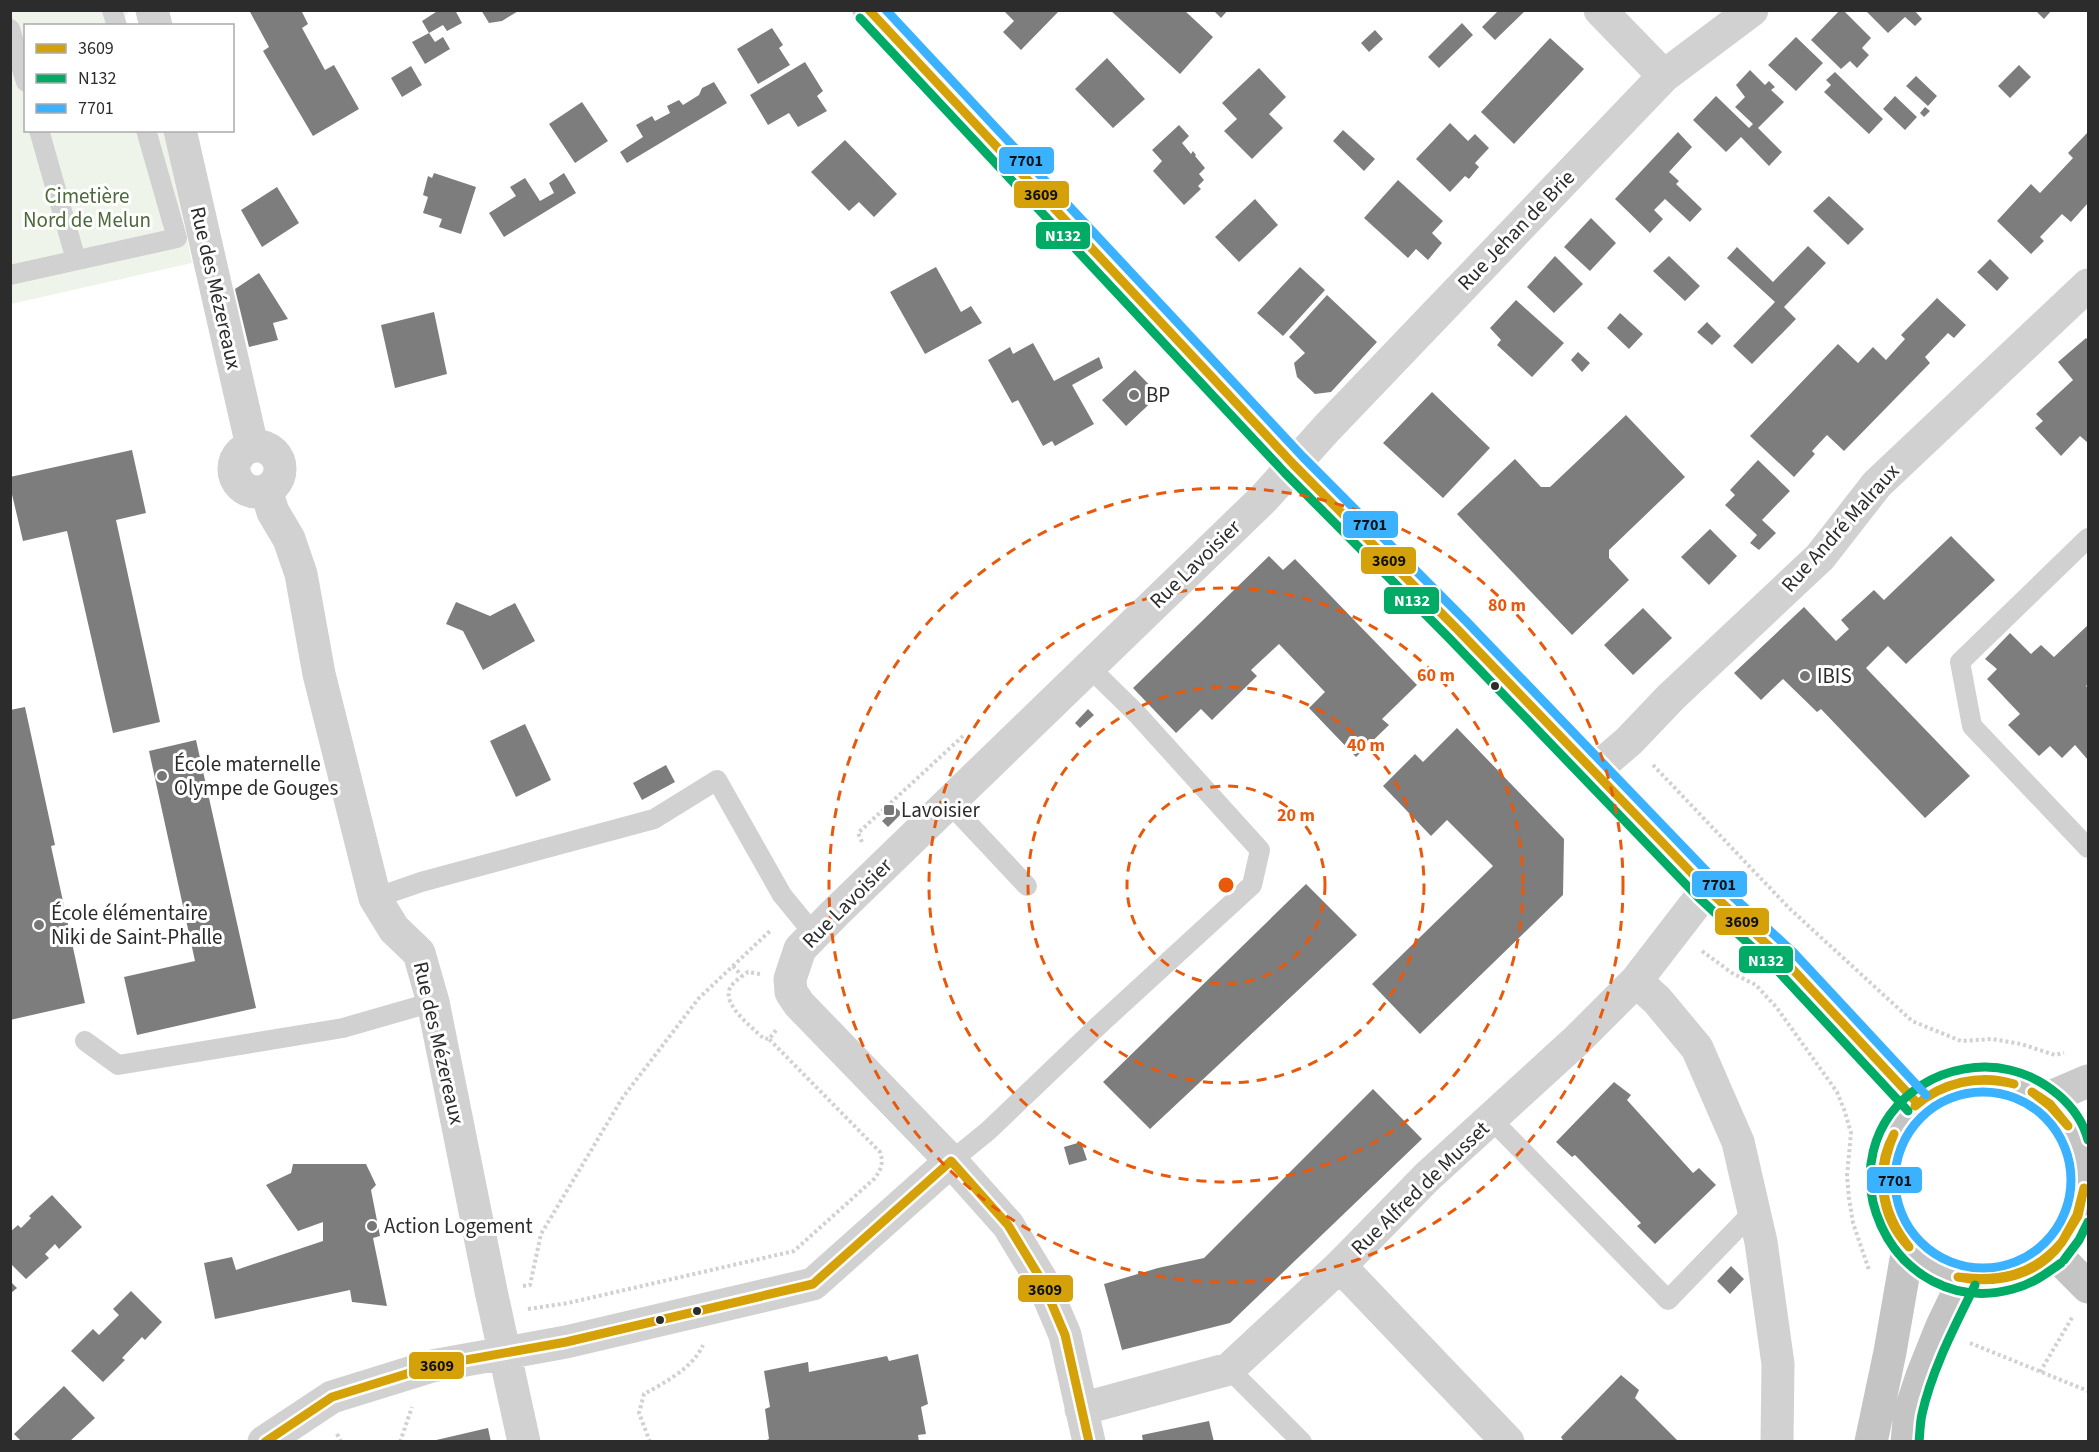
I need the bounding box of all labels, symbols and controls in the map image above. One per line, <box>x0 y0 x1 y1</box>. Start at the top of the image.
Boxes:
legend <box>24 24 234 132</box>
text: 3609 <box>78 36 114 61</box>
text: N132 <box>78 66 117 91</box>
text: 7701 <box>78 96 114 121</box>
line badge: 7701 <box>998 146 1055 175</box>
text: 7701 <box>1009 150 1043 172</box>
street label: Rue Jehan de Brie <box>1450 163 1582 297</box>
line badge: 3609 <box>1013 180 1070 209</box>
park label: Cimetière Nord de Melun <box>23 181 151 235</box>
text: 3609 <box>1024 184 1058 206</box>
street label: Rue des Mézereaux <box>183 204 249 373</box>
line badge: N132 <box>1035 221 1091 250</box>
text: N132 <box>1045 225 1081 247</box>
place label: BP <box>1146 380 1170 410</box>
marker: BP <box>1127 388 1141 402</box>
street label: Rue André Malraux <box>1774 457 1906 599</box>
line badge: 7701 <box>1342 510 1399 539</box>
street label: Rue Lavoisier <box>1143 512 1248 615</box>
text: 7701 <box>1353 514 1387 536</box>
line badge: 3609 <box>1360 546 1417 575</box>
text: 3609 <box>1372 550 1406 572</box>
line badge: N132 <box>1383 586 1440 615</box>
text: N132 <box>1394 590 1430 612</box>
text: 80 m <box>1488 593 1526 618</box>
place label: IBIS <box>1817 661 1852 691</box>
text: 60 m <box>1417 663 1455 688</box>
marker: IBIS <box>1798 669 1812 683</box>
unlabelled marker <box>1489 680 1501 692</box>
text: 40 m <box>1347 733 1385 758</box>
place label: École maternelle Olympe de Gouges <box>174 749 339 803</box>
marker: École maternelle Olympe de Gouges <box>155 769 169 783</box>
place label: Lavoisier <box>901 795 980 825</box>
marker: Lavoisier <box>882 803 896 817</box>
text: 20 m <box>1277 803 1315 828</box>
street label: Rue Lavoisier <box>795 851 899 955</box>
line badge: 7701 <box>1691 870 1748 898</box>
text: 7701 <box>1702 874 1736 896</box>
centre of rings <box>1216 875 1236 895</box>
place label: École élémentaire Niki de Saint-Phalle <box>51 898 222 952</box>
line badge: 3609 <box>1714 907 1770 936</box>
text: 3609 <box>1725 911 1759 933</box>
marker: École élémentaire Niki de Saint-Phalle <box>32 918 46 932</box>
line badge: N132 <box>1738 945 1794 974</box>
text: N132 <box>1748 950 1784 972</box>
street label: Rue des Mézereaux <box>406 959 472 1128</box>
street label: Rue Alfred de Musset <box>1344 1114 1496 1262</box>
line badge: 7701 <box>1866 1166 1923 1194</box>
text: 7701 <box>1878 1170 1912 1192</box>
place label: Action Logement <box>384 1211 533 1241</box>
marker: Action Logement <box>365 1219 379 1233</box>
line badge: 3609 <box>1017 1274 1074 1303</box>
text: 3609 <box>1028 1279 1062 1301</box>
unlabelled marker <box>691 1305 703 1317</box>
unlabelled marker <box>654 1314 666 1326</box>
line badge: 3609 <box>408 1351 465 1380</box>
text: 3609 <box>420 1355 454 1377</box>

